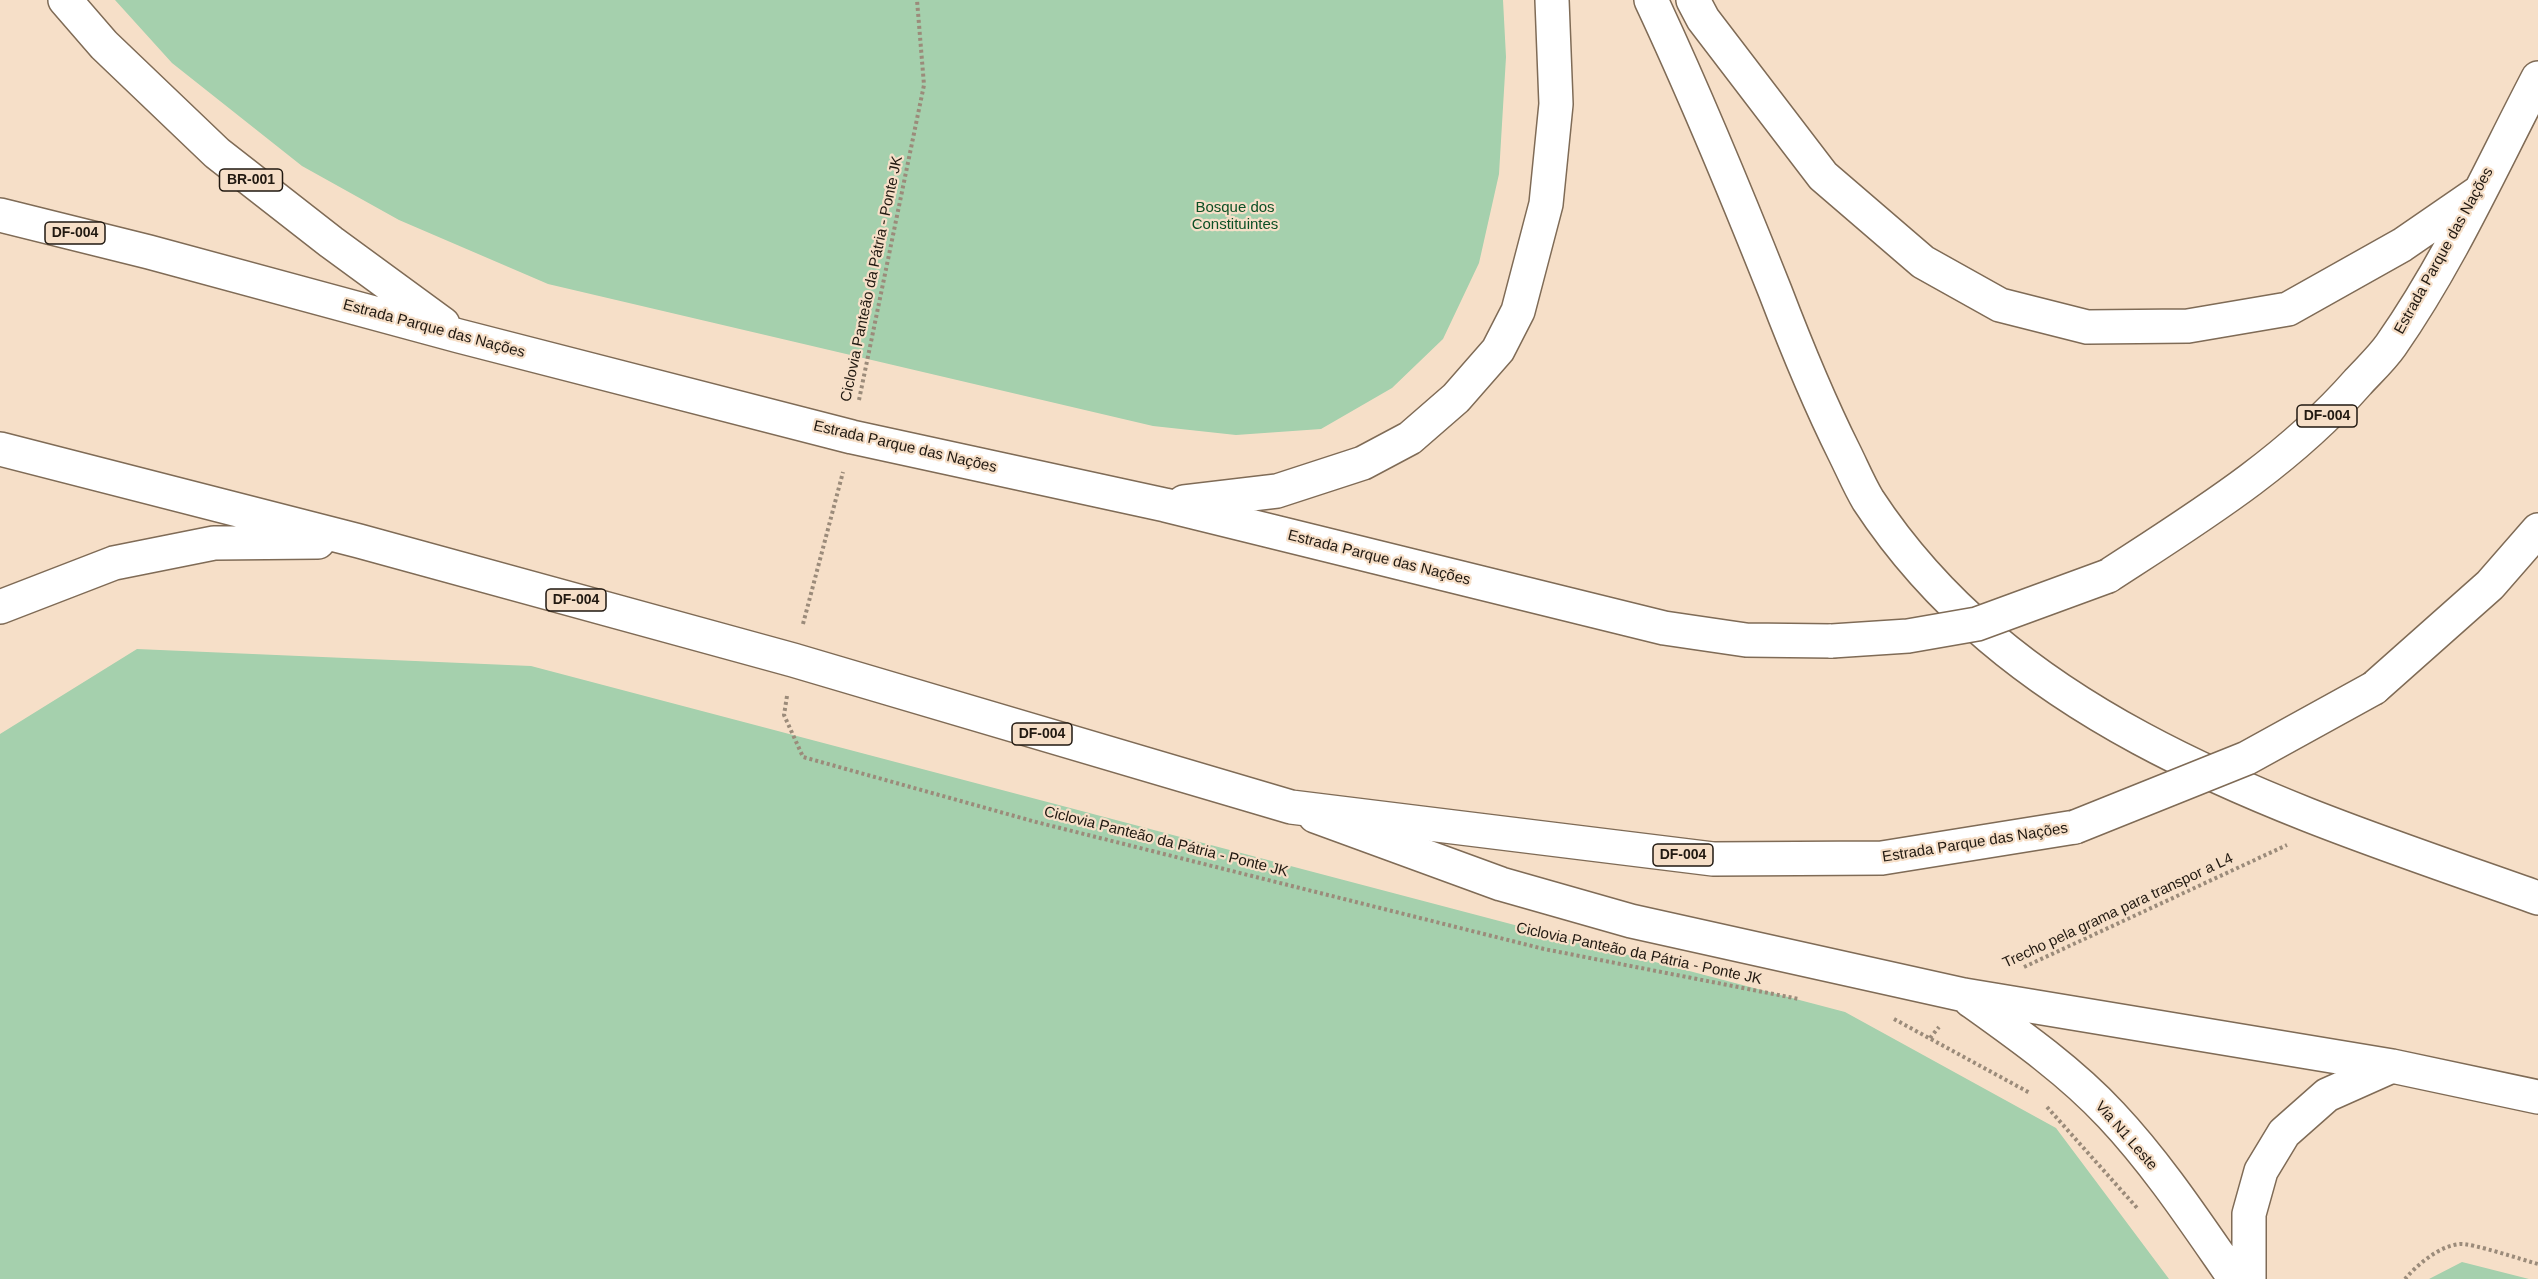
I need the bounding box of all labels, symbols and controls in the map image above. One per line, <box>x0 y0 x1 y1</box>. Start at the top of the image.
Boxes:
street label: Ciclovia Panteão da Pátria - Ponte JK <box>837 154 907 404</box>
street label: Estrada Parque das Nações <box>2391 165 2497 337</box>
road number: BR-001 <box>220 169 282 191</box>
park label: Bosque dos Constituintes <box>1192 199 1278 234</box>
road number: DF-004 <box>45 222 105 244</box>
street label: Estrada Parque das Nações <box>341 296 527 362</box>
road number: DF-004 <box>2297 405 2357 427</box>
street label: Estrada Parque das Nações <box>812 417 998 477</box>
street label: Estrada Parque das Nações <box>1286 527 1472 589</box>
road number: DF-004 <box>546 589 606 611</box>
road number: DF-004 <box>1012 723 1072 745</box>
street label: Ciclovia Panteão da Pátria - Ponte JK <box>1042 803 1290 881</box>
street label: Estrada Parque das Nações <box>1881 819 2069 867</box>
road number: DF-004 <box>1653 844 1713 866</box>
street label: Trecho pela grama para transpor a L4 <box>2000 850 2236 972</box>
street label: Ciclovia Panteão da Pátria - Ponte JK <box>1514 919 1764 989</box>
street label: Via N1 Leste <box>2091 1098 2161 1174</box>

